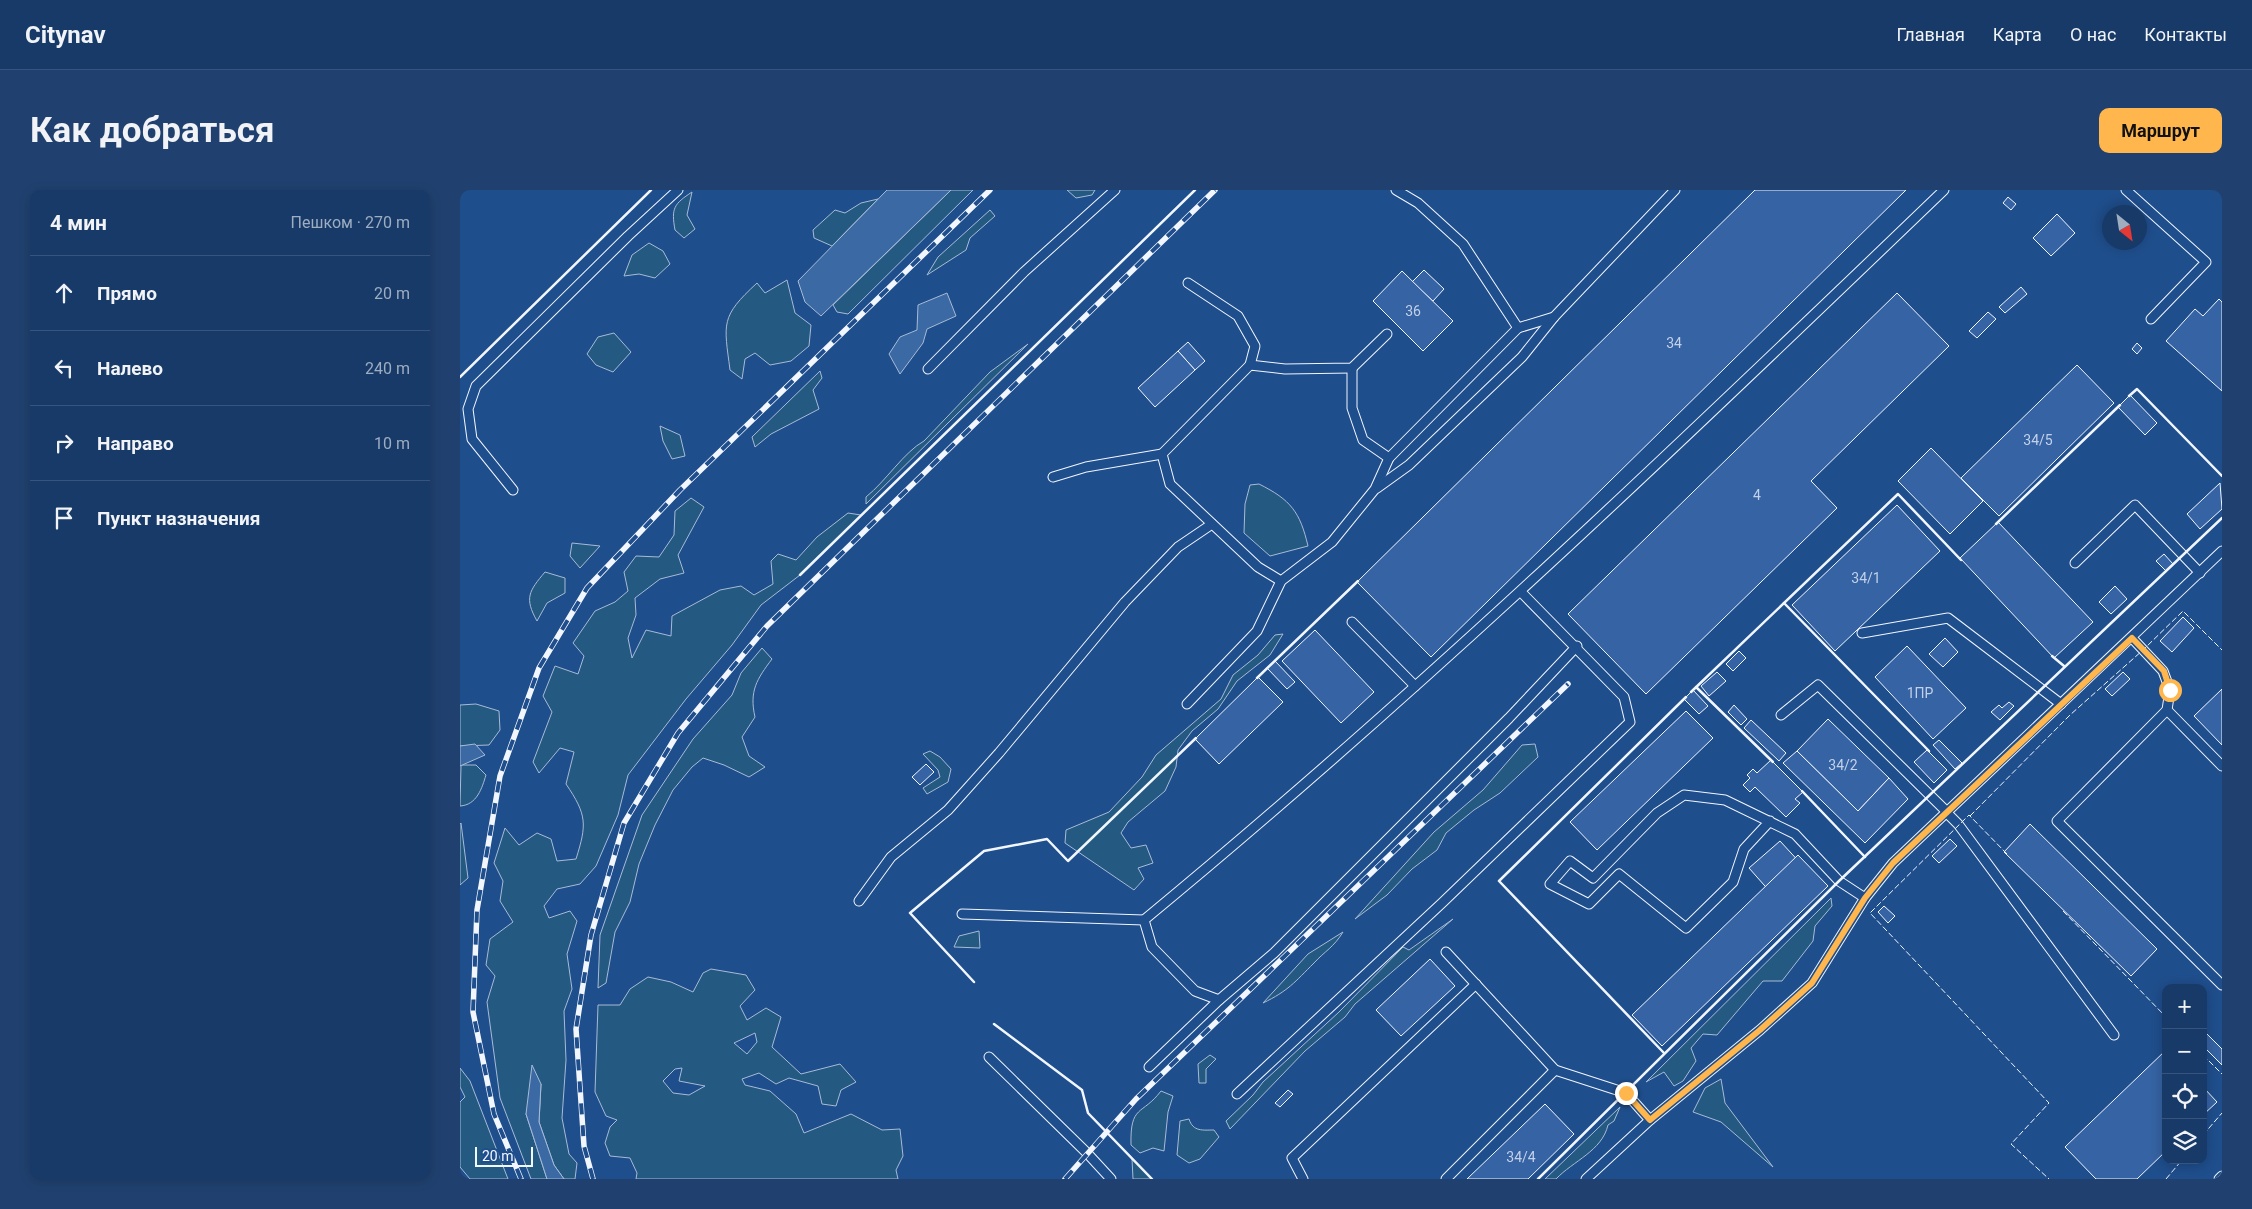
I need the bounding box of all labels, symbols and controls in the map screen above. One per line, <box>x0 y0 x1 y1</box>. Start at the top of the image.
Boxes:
text: Citynav <box>25 21 106 49</box>
text: Главная <box>1896 24 1965 45</box>
text: Карта <box>1993 24 2042 45</box>
text: О нас <box>2070 24 2116 45</box>
text: Контакты <box>2144 24 2227 45</box>
button: Маршрут <box>2099 108 2222 153</box>
text: Как добраться <box>30 110 275 151</box>
north arrow <box>2102 205 2147 250</box>
text: 4 мин <box>50 211 107 235</box>
text: Пешком · 270 m <box>291 213 410 232</box>
icon: ahead <box>50 279 78 307</box>
text: Прямо <box>97 282 157 305</box>
text: 20 m <box>374 284 410 303</box>
house number: 36 <box>1405 303 1421 319</box>
house number: 34 <box>1666 335 1682 351</box>
icon: left <box>50 354 78 382</box>
text: Налево <box>97 357 163 380</box>
text: 240 m <box>365 359 410 378</box>
icon: right <box>50 429 78 457</box>
text: Направо <box>97 432 174 455</box>
house number: 34/5 <box>2023 432 2053 448</box>
text: 10 m <box>374 434 410 453</box>
house number: 4 <box>1753 487 1761 503</box>
icon: arrive <box>50 504 78 532</box>
text: Пункт назначения <box>97 507 260 530</box>
house number: 34/1 <box>1851 570 1881 586</box>
route start <box>2159 679 2182 702</box>
house number: 1ПР <box>1907 685 1934 701</box>
house number: 34/2 <box>1828 757 1858 773</box>
map controls <box>2162 984 2207 1164</box>
button: + <box>2162 984 2207 1029</box>
button: − <box>2162 1029 2207 1074</box>
button: locate <box>2162 1074 2207 1119</box>
route end <box>1615 1082 1638 1105</box>
button: layers <box>2162 1119 2207 1164</box>
scale bar <box>475 1144 532 1167</box>
text: 20 m <box>482 1148 514 1164</box>
house number: 34/4 <box>1506 1149 1536 1165</box>

